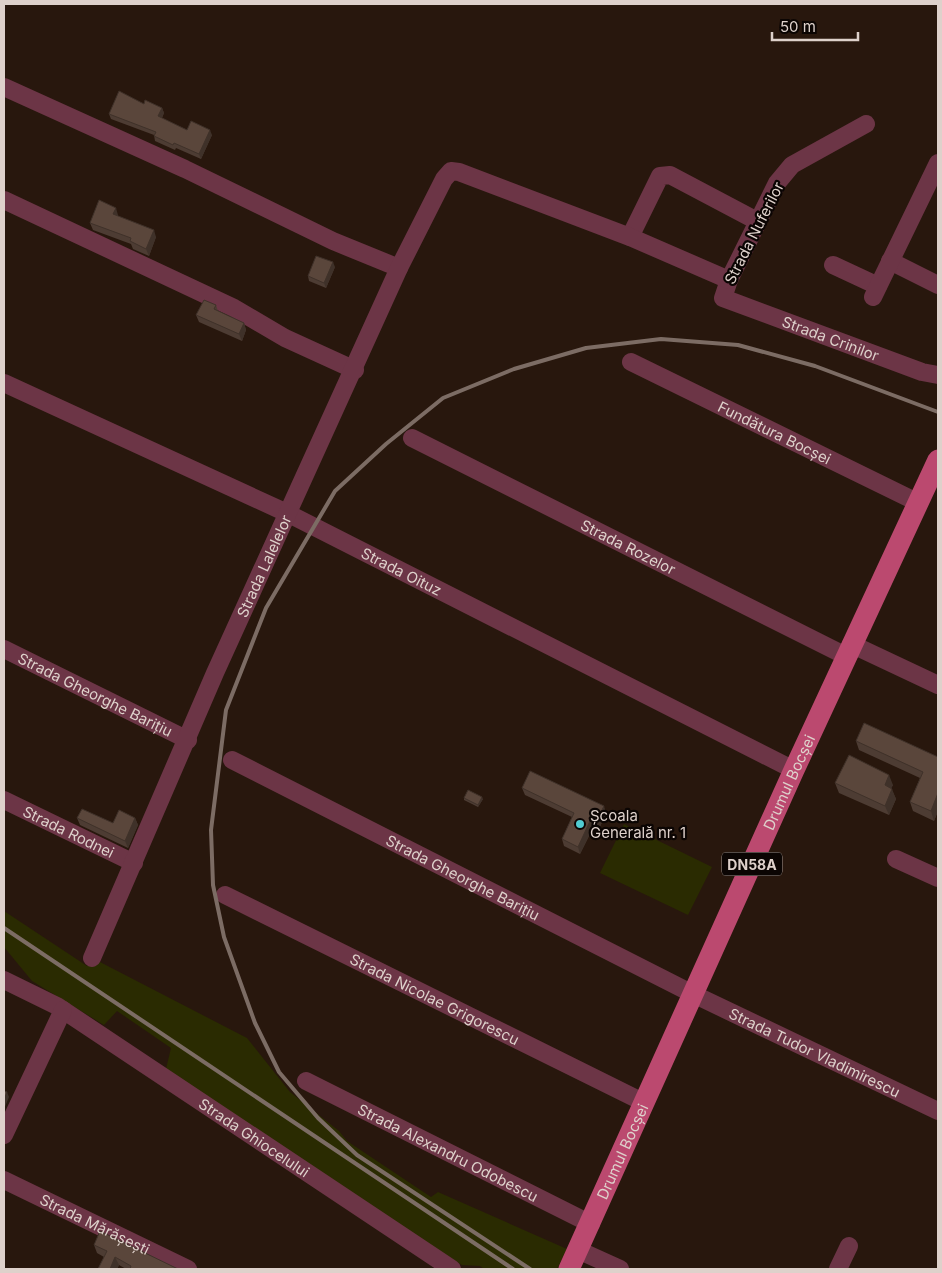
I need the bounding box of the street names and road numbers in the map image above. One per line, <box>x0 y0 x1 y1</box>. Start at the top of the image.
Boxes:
street label: Strada Nuferilor <box>720 178 788 287</box>
street label: Strada Crinilor <box>780 311 882 365</box>
street label: Fundătura Bocșei <box>715 397 834 468</box>
street label: Strada Lalelelor <box>232 511 295 620</box>
street label: Strada Rozelor <box>578 515 679 579</box>
street label: Strada Oituz <box>358 543 445 599</box>
street label: Strada Gheorghe Barițiu <box>15 648 176 740</box>
street label: Drumul Bocșei <box>759 731 819 833</box>
street label: Strada Rodnei <box>20 801 118 862</box>
street label: Strada Gheorghe Barițiu <box>383 830 543 924</box>
road number: DN58A <box>722 852 782 876</box>
street label: Strada Nicolae Grigorescu <box>347 949 522 1049</box>
street label: Strada Tudor Vladimirescu <box>726 1003 904 1101</box>
street label: Strada Ghiocelului <box>195 1094 313 1181</box>
street label: Strada Alexandru Odobescu <box>355 1099 541 1205</box>
street label: Drumul Bocșei <box>592 1101 652 1202</box>
street label: Strada Mărășești <box>37 1189 153 1259</box>

